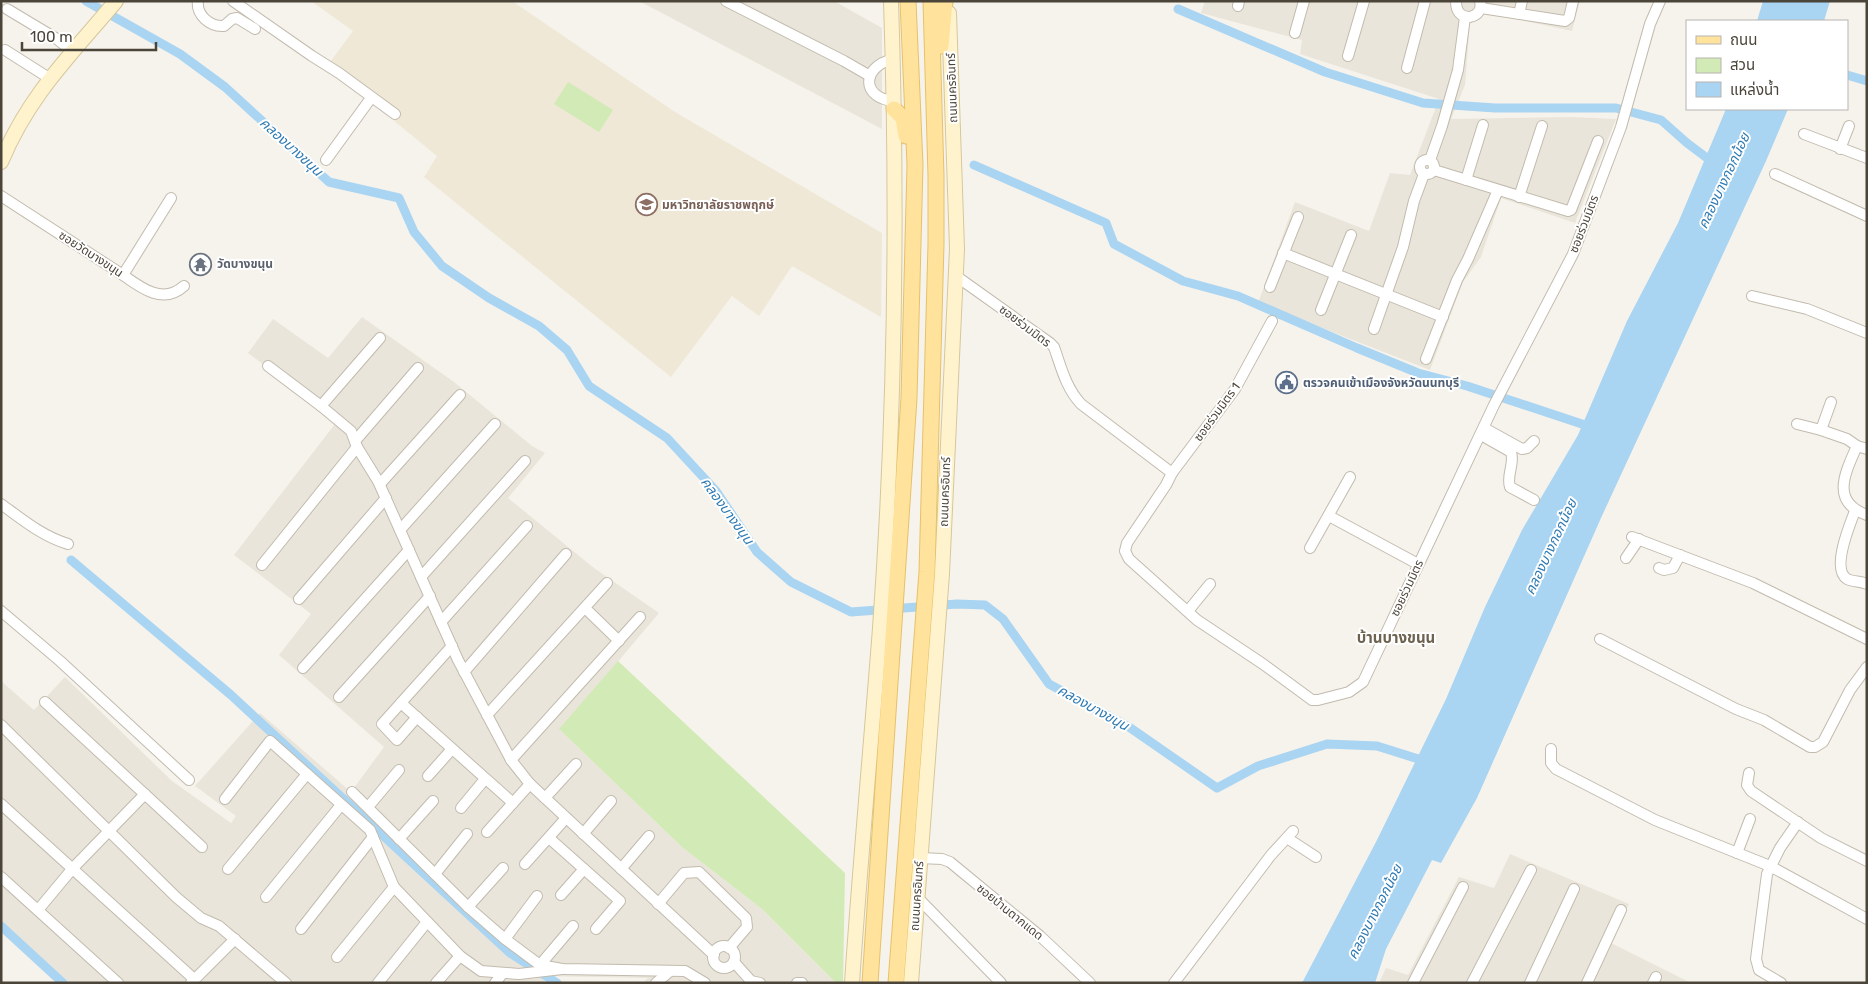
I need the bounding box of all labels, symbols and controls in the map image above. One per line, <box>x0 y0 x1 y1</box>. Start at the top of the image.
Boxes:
scale bar <box>22 20 156 52</box>
legend <box>1686 20 1848 110</box>
text: 100 m <box>30 28 72 46</box>
text: ถนน <box>1730 31 1757 49</box>
street label: ถนนนครอินทร์ <box>944 52 960 123</box>
text: สวน <box>1730 56 1755 74</box>
text: แหล่งน้ำ <box>1730 79 1779 99</box>
water label: คลองบางขนุน <box>256 114 327 181</box>
water label: คลองบางกอกน้อย <box>1694 129 1754 232</box>
school or university icon: มหาวิทยาลัยราชพฤกษ์ <box>634 193 658 217</box>
street label: ซอยร่วมมิตร <box>1567 193 1601 255</box>
place label: มหาวิทยาลัยราชพฤกษ์ <box>662 198 774 212</box>
street label: ซอยวัดบางขนุน <box>56 228 126 280</box>
temple icon: วัดบางขนุน <box>189 252 213 276</box>
place label: วัดบางขนุน <box>217 257 273 271</box>
street label: ซอยร่วมมิตร <box>997 302 1054 350</box>
public building icon: ตรวจคนเข้าเมืองจังหวัดนนทบุรี <box>1275 371 1299 395</box>
place label: ตรวจคนเข้าเมืองจังหวัดนนทบุรี <box>1303 376 1459 390</box>
street label: ซอยร่วมมิตร 1 <box>1191 380 1243 444</box>
street label: ถนนนครอินทร์ <box>937 456 953 527</box>
water label: คลองบางขนุน <box>697 474 758 549</box>
water label: คลองบางกอกน้อย <box>1521 495 1581 598</box>
street label: ซอยร่วมมิตร <box>1388 557 1426 618</box>
district label: บ้านบางขนุน <box>1357 629 1435 647</box>
water label: คลองบางขนุน <box>1054 682 1133 735</box>
street label: ถนนนครอินทร์ <box>908 860 926 931</box>
water label: คลองบางกอกน้อย <box>1344 861 1407 962</box>
street label: ซอยบ้านตากแดด <box>974 881 1046 943</box>

